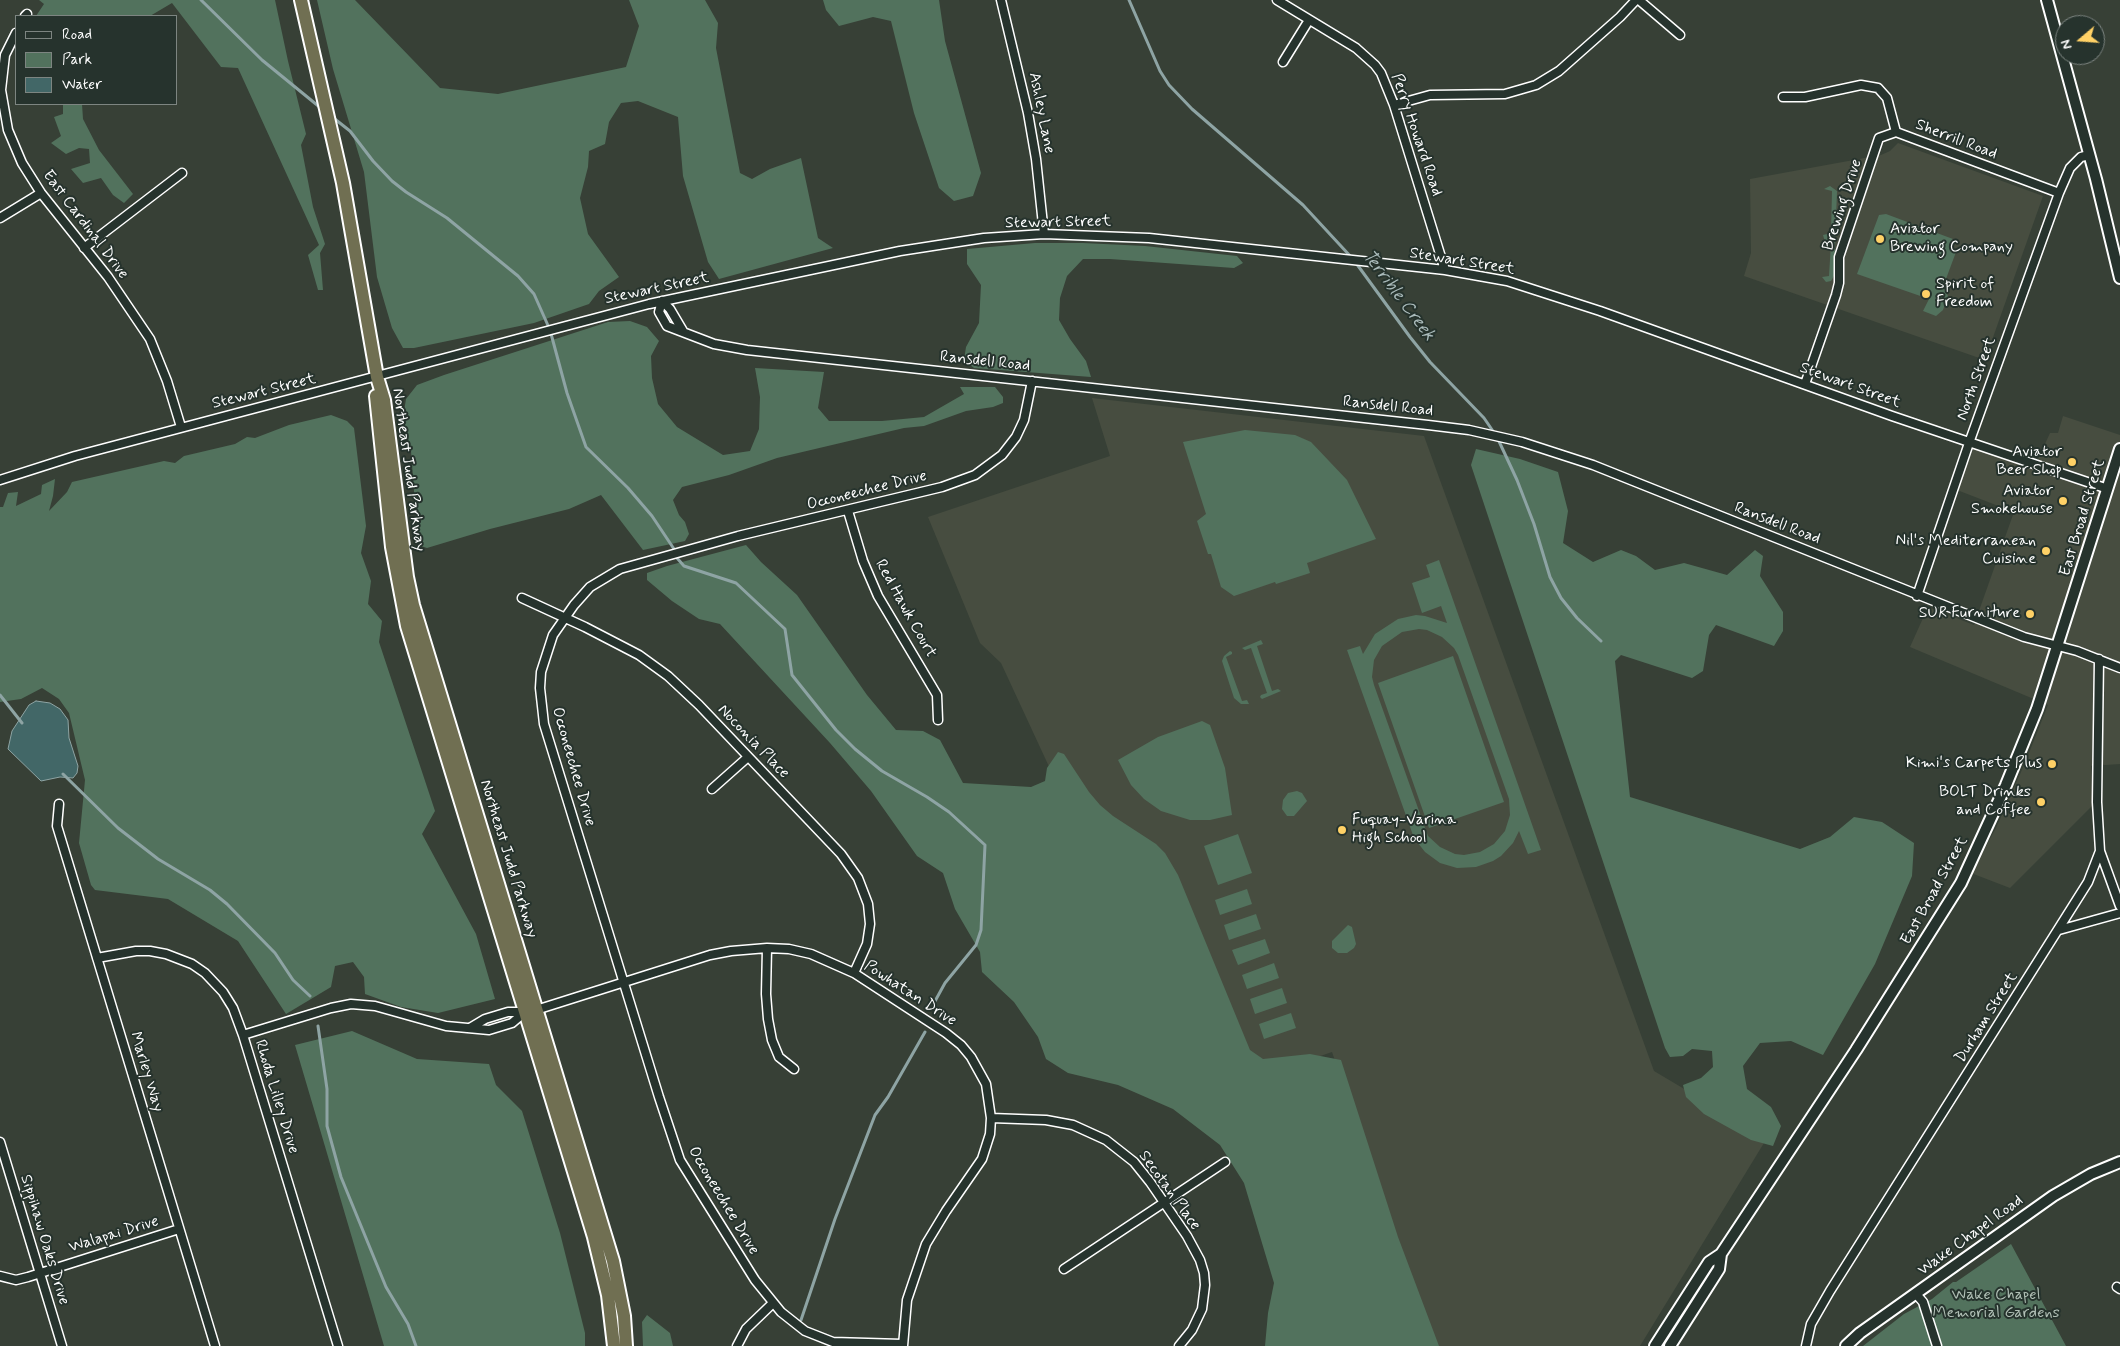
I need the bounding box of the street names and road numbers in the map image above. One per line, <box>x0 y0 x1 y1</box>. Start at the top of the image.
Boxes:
street label: Ashley Lane <box>1024 71 1058 155</box>
street label: Perry Howard Road <box>1386 71 1446 199</box>
street label: Sherrill Road <box>1912 116 2000 164</box>
street label: Brewing Drive <box>1819 157 1867 253</box>
street label: East Cardinal Drive <box>38 167 132 283</box>
street label: Stewart Street <box>1005 212 1111 234</box>
street label: Stewart Street <box>1408 244 1516 280</box>
street label: Stewart Street <box>603 269 711 309</box>
street label: North Street <box>1953 335 2001 423</box>
street label: Ransdell Road <box>939 348 1031 376</box>
street label: Stewart Street <box>1797 359 1903 413</box>
street label: Stewart Street <box>210 370 318 414</box>
street label: Northeast Judd Parkway <box>387 387 429 553</box>
street label: Ransdell Road <box>1342 393 1434 421</box>
street label: East Broad Street <box>2056 457 2110 579</box>
street label: Occoneechee Drive <box>805 467 929 515</box>
street label: Ransdell Road <box>1731 499 1823 549</box>
street label: Red Hawk Court <box>870 557 940 661</box>
street label: Noconia Place <box>713 701 793 783</box>
street label: Occoneechee Drive <box>547 705 599 829</box>
street label: Northeast Judd Parkway <box>475 778 541 940</box>
street label: East Broad Street <box>1897 833 1973 949</box>
street label: Powhatan Drive <box>860 957 960 1031</box>
street label: Durham Street <box>1951 969 2023 1067</box>
street label: Marley Way <box>125 1030 167 1114</box>
street label: Rhoda Lilley Drive <box>250 1038 302 1156</box>
street label: Occoneechee Drive <box>683 1143 763 1259</box>
street label: Secotan Place <box>1134 1147 1204 1235</box>
street label: Sippihaw Oaks Drive <box>15 1173 73 1307</box>
street label: Wake Chapel Road <box>1915 1191 2027 1281</box>
street label: Walapai Drive <box>67 1212 161 1258</box>

